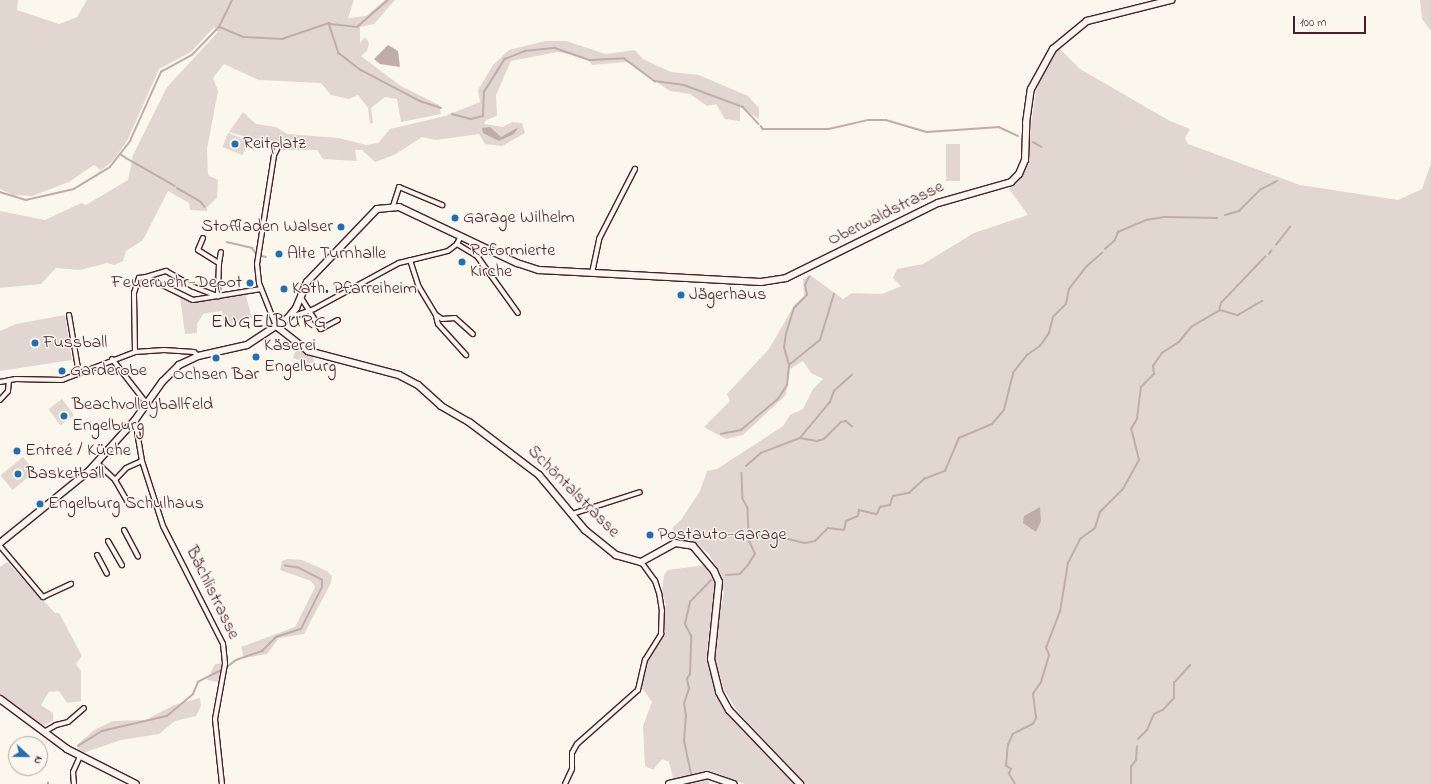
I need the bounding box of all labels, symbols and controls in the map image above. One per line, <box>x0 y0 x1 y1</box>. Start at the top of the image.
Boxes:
scale bar <box>1295 8 1368 34</box>
text: 100 m <box>1300 14 1327 32</box>
place label: Reitplatz <box>243 133 306 155</box>
marker: Reitplatz <box>230 139 240 149</box>
street label: Oberwaldstrasse <box>824 177 948 251</box>
place label: Garage Wilhelm <box>463 207 575 229</box>
marker: Garage Wilhelm <box>450 213 460 223</box>
place label: Stoffladen Walser <box>202 216 333 238</box>
marker: Stoffladen Walser <box>336 222 346 232</box>
place label: Reformierte Kirche <box>470 241 555 284</box>
place label: Alte Turnhalle <box>287 243 386 265</box>
marker: Alte Turnhalle <box>274 249 284 259</box>
marker: Reformierte Kirche <box>457 257 467 267</box>
place label: Feuerwehr-Depot <box>111 272 242 294</box>
marker: Feuerwehr-Depot <box>245 278 255 288</box>
place label: Kath. Pfarreiheim <box>292 278 417 300</box>
marker: Kath. Pfarreiheim <box>279 284 289 294</box>
place label: Jägerhaus <box>689 284 766 306</box>
marker: Jägerhaus <box>676 290 686 300</box>
district label: ENGELBURG <box>211 310 327 334</box>
place label: Fussball <box>43 332 107 354</box>
place label: Käserei Engelburg <box>264 336 336 378</box>
marker: Fussball <box>30 338 40 348</box>
marker: Käserei Engelburg <box>251 352 261 362</box>
marker: Ochsen Bar <box>211 353 221 363</box>
place label: Garderobe <box>70 360 147 382</box>
place label: Ochsen Bar <box>173 364 259 386</box>
marker: Garderobe <box>57 366 67 376</box>
place label: Beachvolleyballfeld Engelburg <box>72 395 213 438</box>
marker: Beachvolleyballfeld Engelburg <box>59 411 69 421</box>
place label: Entreé / Küche <box>25 440 131 462</box>
street label: Schöntalstrasse <box>522 441 624 543</box>
marker: Entreé / Küche <box>12 446 22 456</box>
place label: Basketball <box>26 463 104 485</box>
marker: Basketball <box>13 469 23 479</box>
place label: Engelburg Schulhaus <box>48 493 204 515</box>
marker: Engelburg Schulhaus <box>35 499 45 509</box>
place label: Postauto-Garage <box>658 524 787 546</box>
marker: Postauto-Garage <box>645 530 655 540</box>
street label: Bächlistrasse <box>180 543 244 643</box>
north arrow <box>8 736 48 776</box>
text: N <box>29 754 47 767</box>

